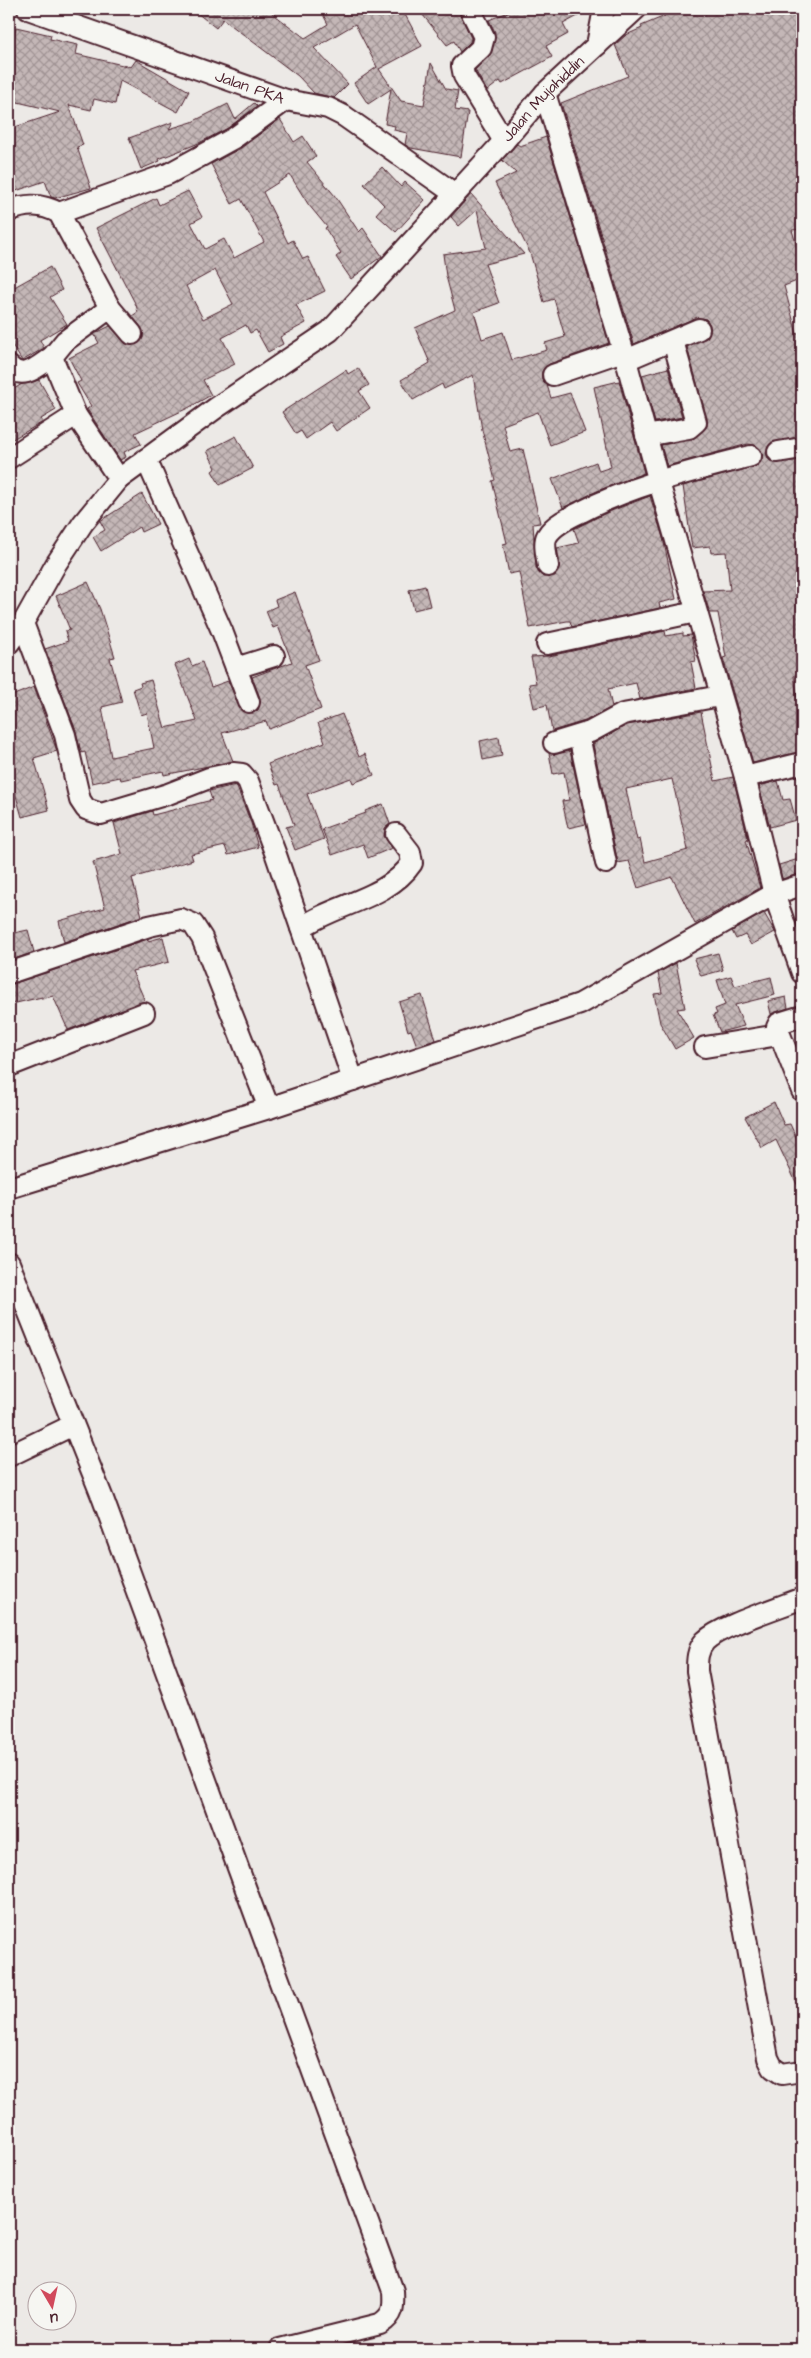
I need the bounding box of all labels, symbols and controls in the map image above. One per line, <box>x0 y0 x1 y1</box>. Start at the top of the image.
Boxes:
street label: Jalan Mujahiddin <box>497 51 589 147</box>
street label: Jalan PKA <box>212 65 287 109</box>
north arrow <box>28 2280 78 2330</box>
text: U <box>48 2307 59 2328</box>

